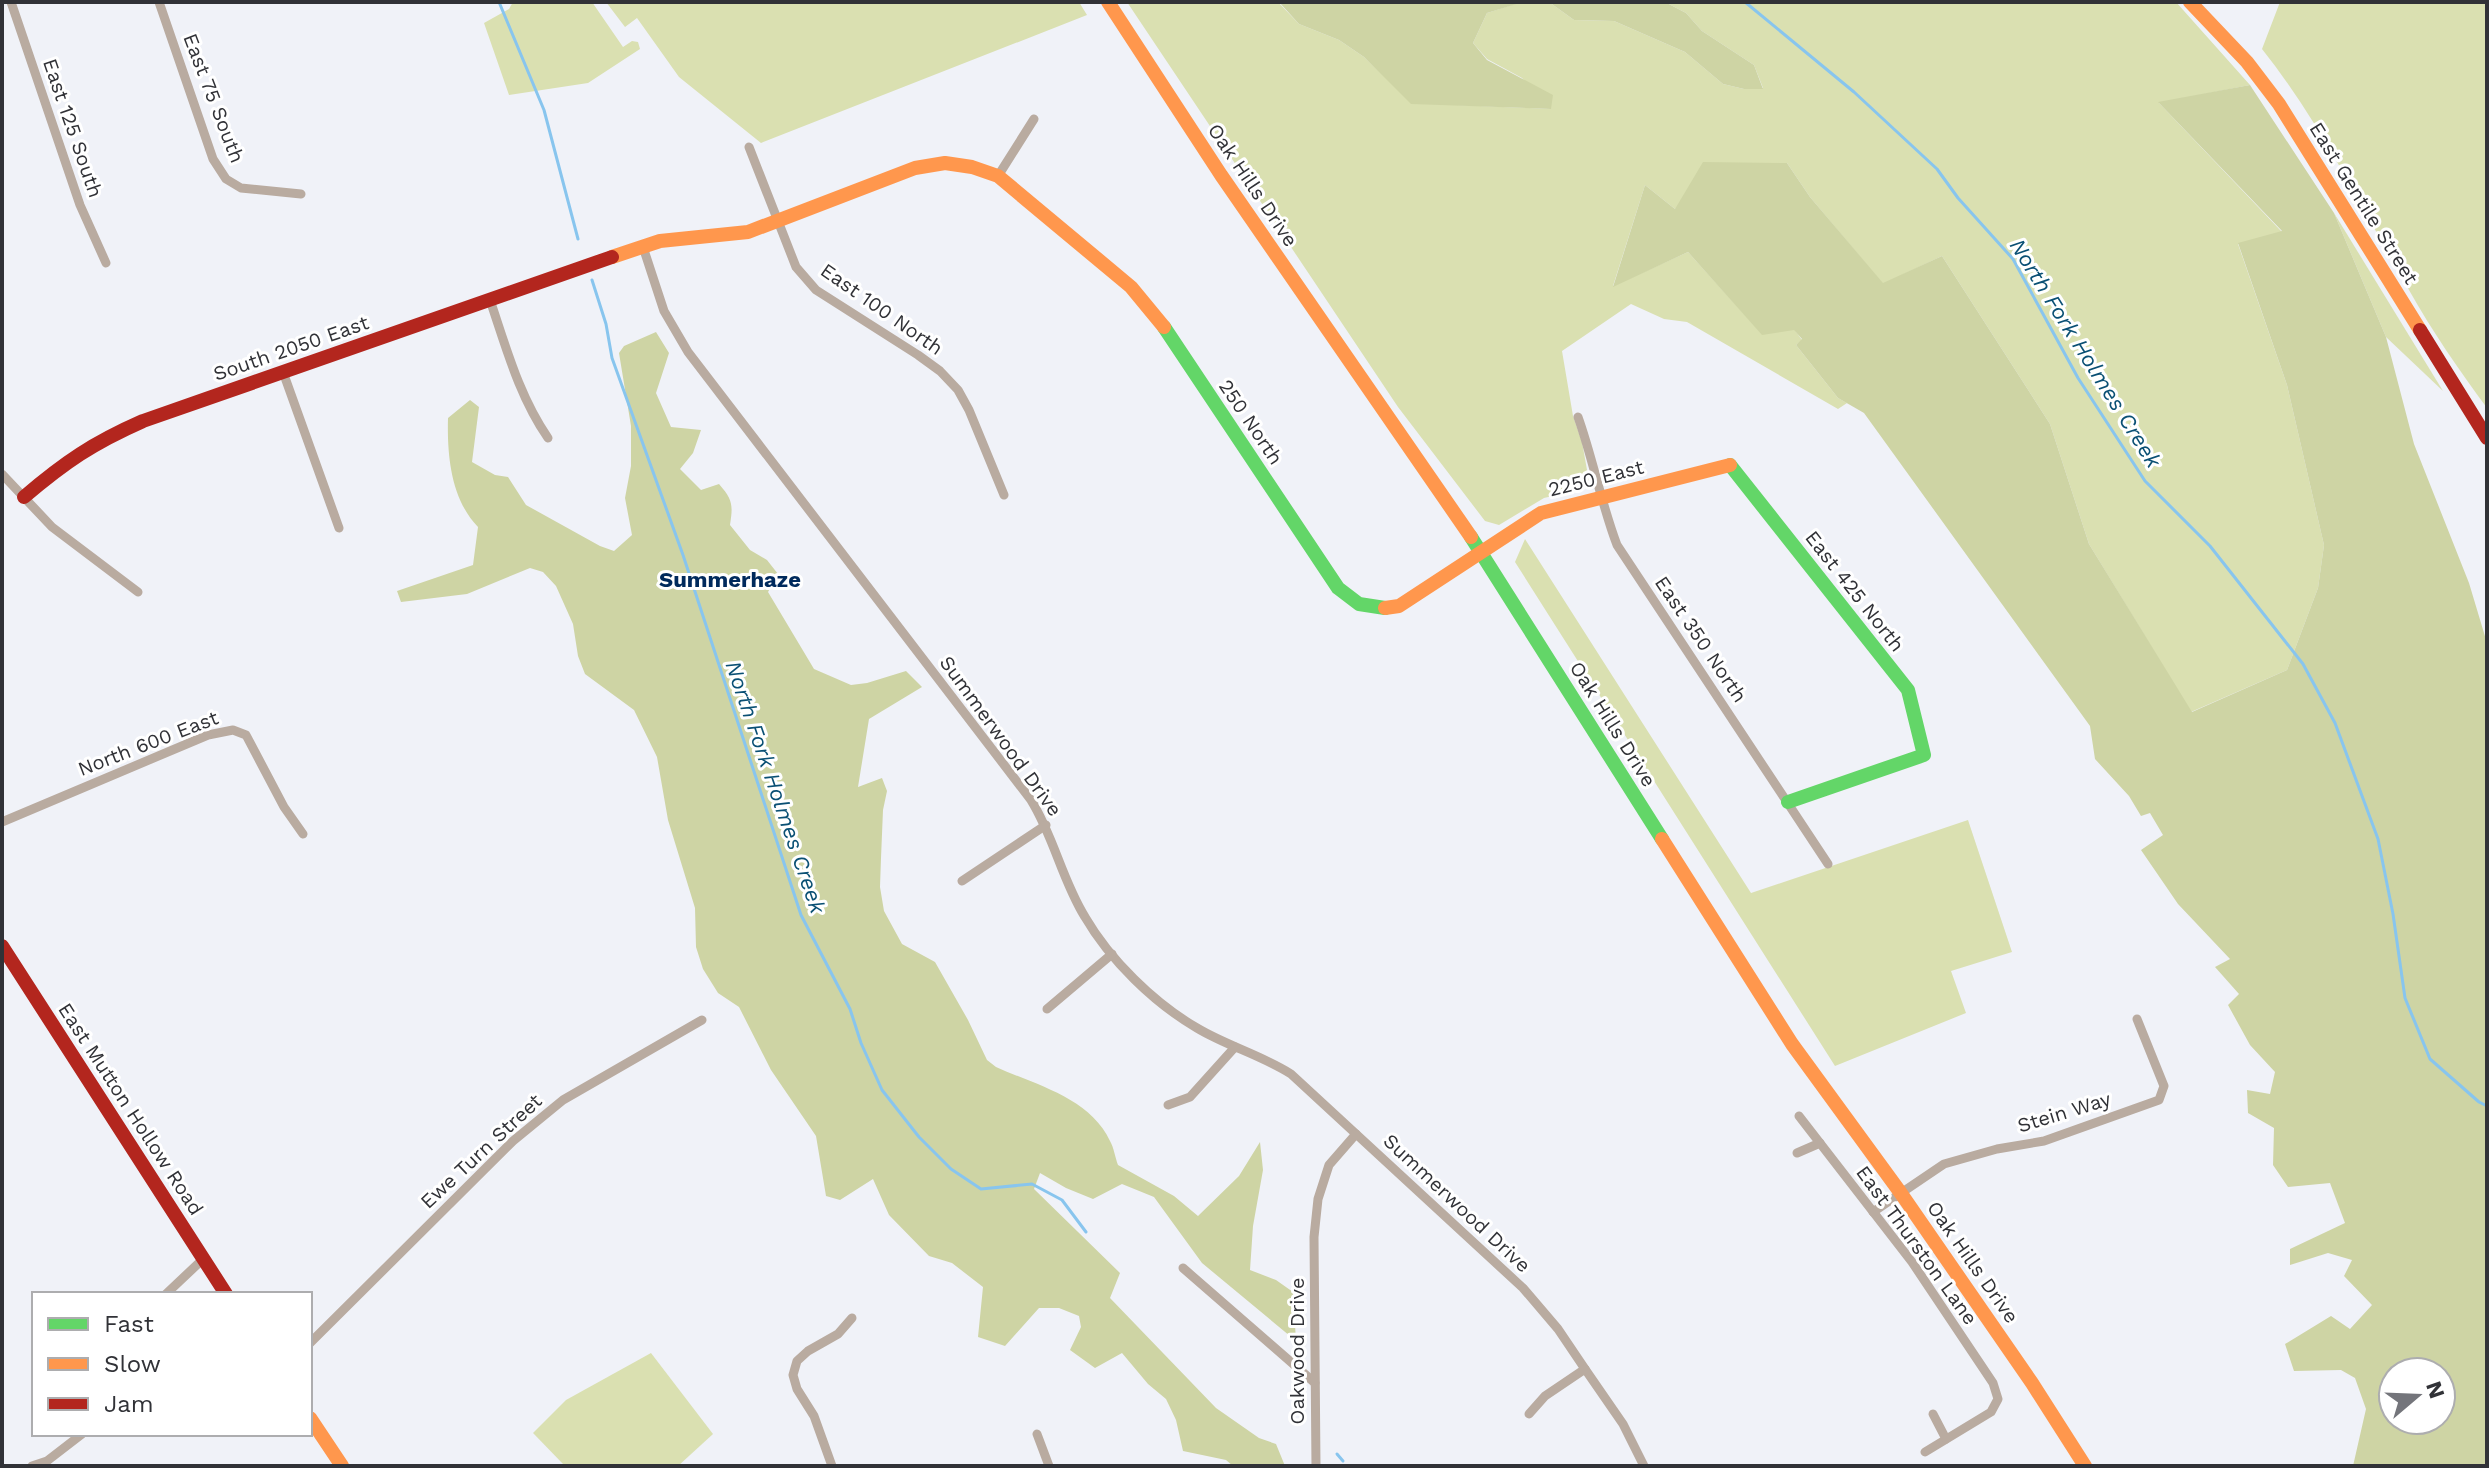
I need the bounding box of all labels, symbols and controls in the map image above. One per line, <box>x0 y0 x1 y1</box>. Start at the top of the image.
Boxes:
street label: East 75 South <box>178 30 250 166</box>
street label: East 125 South <box>38 55 108 201</box>
street label: East Gentile Street <box>2304 118 2424 289</box>
street label: Oak Hills Drive <box>1203 119 1303 251</box>
water label: North Fork Holmes Creek <box>2005 234 2167 473</box>
street label: East 100 North <box>816 258 948 360</box>
street label: South 2050 East <box>210 310 372 386</box>
street label: 250 North <box>1214 375 1288 469</box>
street label: 2250 East <box>1546 454 1647 501</box>
street label: East 425 North <box>1800 526 1910 656</box>
district label: Summerhaze <box>659 567 801 592</box>
street label: East 350 North <box>1650 571 1752 707</box>
street label: Summerwood Drive <box>935 651 1067 821</box>
street label: Oak Hills Drive <box>1565 657 1661 791</box>
water label: North Fork Holmes Creek <box>720 658 831 918</box>
street label: North 600 East <box>74 705 222 781</box>
street label: East Mutton Hollow Road <box>53 998 209 1220</box>
street label: Stein Way <box>2014 1086 2114 1138</box>
street label: Ewe Turn Street <box>415 1088 547 1213</box>
street label: Summerwood Drive <box>1378 1129 1536 1277</box>
street label: East Thurston Lane <box>1851 1161 1983 1329</box>
street label: Oak Hills Drive <box>1922 1196 2024 1328</box>
street label: Oakwood Drive <box>1285 1277 1309 1425</box>
legend <box>32 1292 312 1436</box>
text: Fast <box>104 1310 154 1338</box>
text: Slow <box>104 1350 161 1378</box>
north arrow <box>2377 1356 2457 1436</box>
text: N <box>2421 1378 2450 1401</box>
text: Jam <box>104 1390 154 1418</box>

